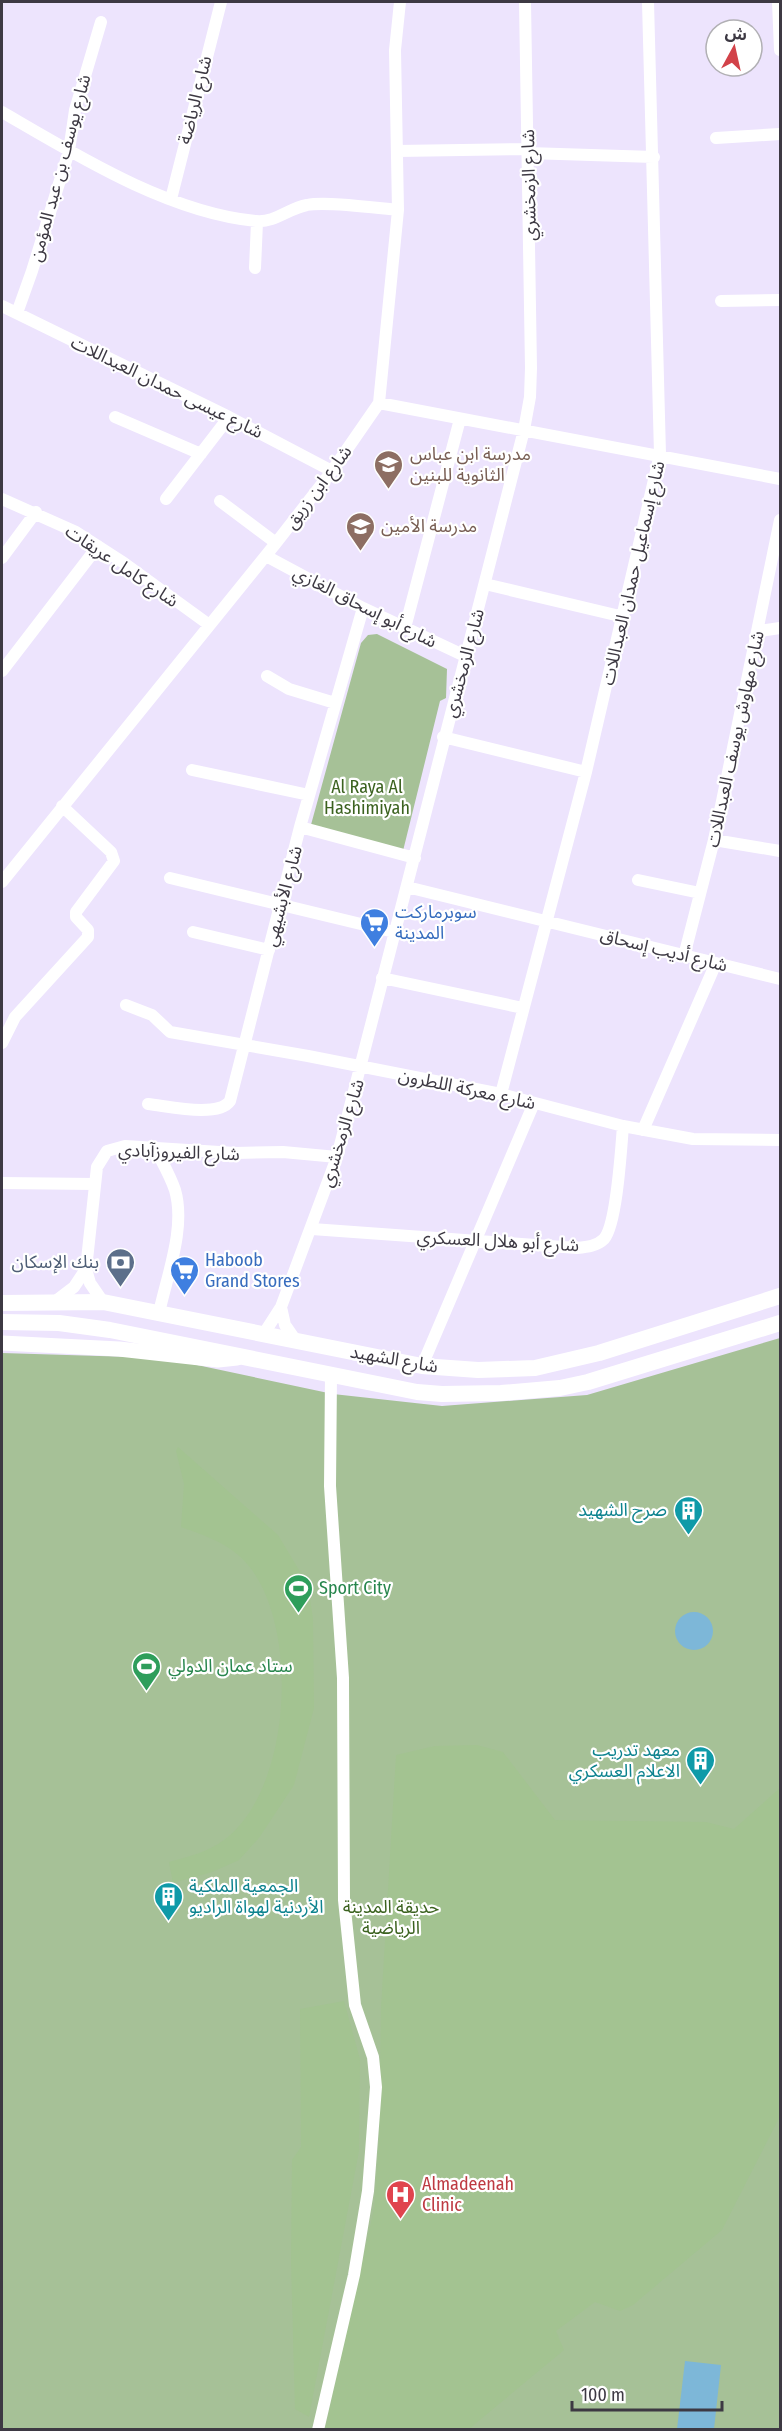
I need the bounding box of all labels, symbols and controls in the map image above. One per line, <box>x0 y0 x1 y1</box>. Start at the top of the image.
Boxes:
north arrow <box>704 18 764 78</box>
text: ش <box>724 23 748 45</box>
street label: شارع الرياضة <box>173 53 220 147</box>
street label: شارع يوسف بن عبد المؤمن <box>24 72 98 265</box>
street label: شارع الزمخشري <box>517 129 544 241</box>
street label: شارع عيسى حمدان العبداللات <box>66 331 267 446</box>
street label: شارع ابن زريق <box>280 441 359 535</box>
place label: مدرسة ابن عباس الثانوية للبنين <box>410 443 531 486</box>
school or university icon: مدرسة ابن عباس الثانوية للبنين <box>373 448 405 490</box>
street label: شارع إسماعيل حمدان العبداللات <box>596 459 672 688</box>
school or university icon: مدرسة الأمين <box>344 510 376 552</box>
place label: مدرسة الأمين <box>381 515 477 537</box>
street label: شارع كامل عريقات <box>60 520 183 614</box>
street label: شارع أبو إسحاق الغازي <box>288 561 441 655</box>
street label: شارع الزمخشري <box>439 606 492 721</box>
street label: شارع مهاوش يوسف العبداللات <box>701 629 772 850</box>
park label: Al Raya Al Hashimiyah <box>324 776 410 819</box>
street label: شارع الأبشيهي <box>259 843 310 950</box>
place label: سوبرماركت المدينة <box>395 901 477 944</box>
supermarket icon: سوبرماركت المدينة <box>358 906 390 948</box>
street label: شارع أديب إسحاق <box>597 923 730 979</box>
street label: شارع معركة اللطرون <box>396 1064 538 1117</box>
street label: شارع الزمخشري <box>315 1076 372 1191</box>
street label: شارع الفيروزآبادي <box>118 1139 240 1168</box>
street label: شارع أبو هلال العسكري <box>416 1225 580 1259</box>
bank icon: بنك الإسكان <box>104 1246 136 1288</box>
place label: Haboob Grand Stores <box>205 1249 300 1292</box>
place label: بنك الإسكان <box>12 1251 99 1274</box>
supermarket icon: Haboob Grand Stores <box>168 1254 200 1296</box>
street label: شارع الشهيد <box>348 1340 440 1381</box>
building icon: صرح الشهيد <box>672 1494 704 1536</box>
place label: صرح الشهيد <box>578 1499 667 1523</box>
sports icon: Sport City <box>282 1572 314 1614</box>
place label: Sport City <box>319 1577 391 1599</box>
sports icon: ستاد عمان الدولي <box>131 1650 163 1692</box>
place label: ستاد عمان الدولي <box>168 1655 293 1679</box>
place label: معهد تدريب الاعلام العسكري <box>569 1739 680 1785</box>
building icon: معهد تدريب الاعلام العسكري <box>685 1744 717 1786</box>
place label: الجمعية الملكية الأردنية لهواة الراديو <box>189 1875 323 1918</box>
building icon: الجمعية الملكية الأردنية لهواة الراديو <box>152 1880 184 1922</box>
park label: حديقة المدينة الرياضية <box>343 1896 439 1939</box>
place label: Almadeenah Clinic <box>422 2173 514 2216</box>
hospital icon: Almadeenah Clinic <box>385 2178 417 2220</box>
scale bar <box>572 2374 722 2412</box>
text: 100 m <box>581 2384 625 2406</box>

